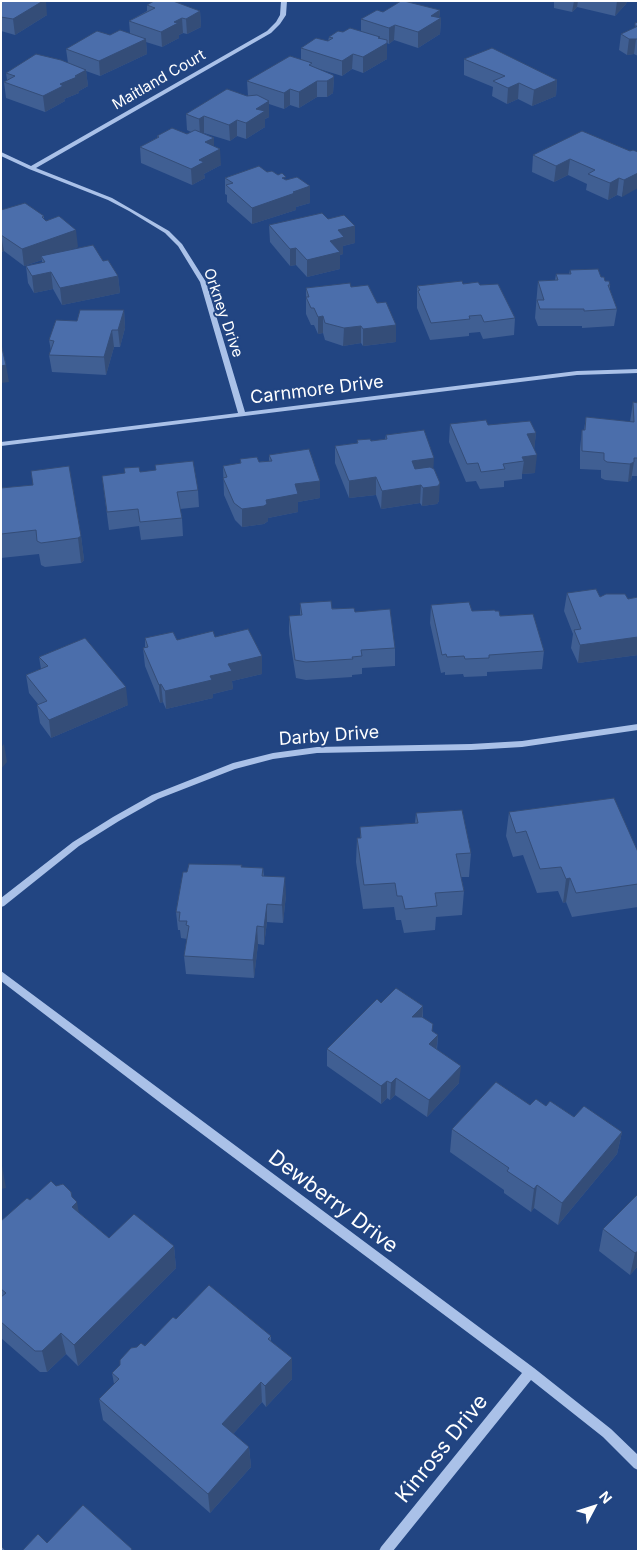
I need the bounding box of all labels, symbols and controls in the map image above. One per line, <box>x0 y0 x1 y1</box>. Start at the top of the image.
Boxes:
street label: Maitland Court <box>109 46 209 114</box>
street label: Orkney Drive <box>199 266 247 360</box>
street label: Carnmore Drive <box>249 371 385 409</box>
street label: Darby Drive <box>278 722 380 750</box>
street label: Dewberry Drive <box>263 1145 403 1259</box>
street label: Kinross Drive <box>391 1390 493 1508</box>
north arrow <box>569 1482 619 1532</box>
text: N <box>596 1487 616 1507</box>

